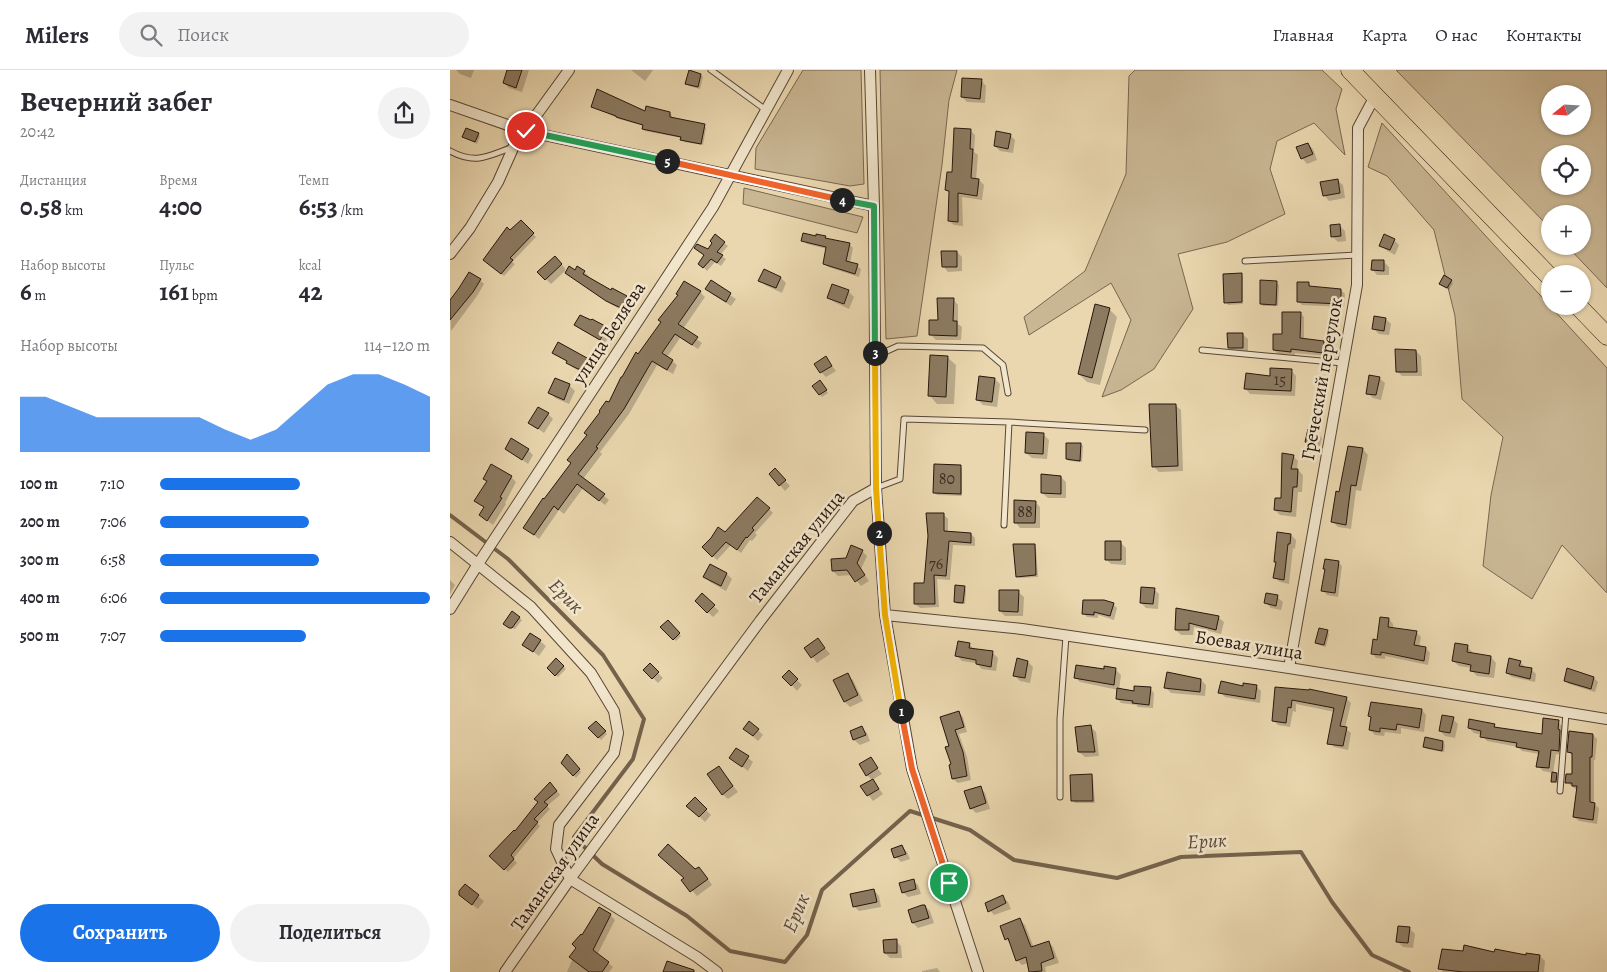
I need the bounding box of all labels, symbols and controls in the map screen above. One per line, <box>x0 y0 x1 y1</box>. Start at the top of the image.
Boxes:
search box <box>119 12 469 57</box>
text: Milers <box>25 19 89 51</box>
icon: search <box>137 21 165 49</box>
text: Поиск <box>177 22 229 48</box>
text: Главная <box>1273 23 1334 47</box>
text: Карта <box>1362 23 1407 47</box>
text: О нас <box>1435 23 1478 47</box>
text: Контакты <box>1506 23 1582 47</box>
text: Вечерний забег <box>20 83 212 121</box>
north arrow <box>1541 85 1591 135</box>
map controls <box>1541 85 1591 315</box>
button: share <box>378 87 430 139</box>
pin <box>505 110 547 152</box>
icon: check <box>512 117 540 145</box>
text: 20:42 <box>20 121 55 143</box>
button: locate <box>1541 145 1591 195</box>
pin: 5 <box>654 148 680 174</box>
text: 5 <box>665 152 670 171</box>
text: Дистанция <box>20 171 87 190</box>
text: Время <box>159 171 197 190</box>
text: Темп <box>299 171 329 190</box>
pin: 4 <box>830 188 854 212</box>
text: 0.58 <box>20 190 62 224</box>
text: 4:00 <box>159 190 202 224</box>
text: 6:53 <box>299 190 338 224</box>
text: 4 <box>839 191 846 210</box>
text: km <box>62 201 84 220</box>
text: /km <box>338 201 364 220</box>
button: + <box>1541 205 1591 255</box>
text: Набор высоты <box>20 256 106 275</box>
text: Пульс <box>159 256 194 275</box>
text: kcal <box>299 256 321 275</box>
button: − <box>1541 265 1591 315</box>
text: 6 <box>20 275 32 309</box>
text: 161 <box>159 275 189 309</box>
text: 42 <box>299 275 322 309</box>
street label: улица Беляева <box>566 277 652 390</box>
text: m <box>32 286 46 305</box>
text: bpm <box>189 286 218 305</box>
street label: Греческий переулок <box>1295 295 1349 462</box>
text: Набор высоты <box>20 335 118 357</box>
text: 114–120 m <box>364 335 430 357</box>
pin: 3 <box>862 340 888 366</box>
text: 3 <box>872 344 879 363</box>
house number: 15 <box>1274 369 1286 391</box>
house number: 80 <box>939 468 955 490</box>
text: 100 m <box>20 473 58 495</box>
text: 7:10 <box>100 473 125 495</box>
street label: Таманская улица <box>743 485 851 609</box>
house number: 88 <box>1017 501 1033 523</box>
text: 200 m <box>20 511 60 533</box>
text: 7:06 <box>100 511 126 533</box>
pin: 2 <box>866 520 892 546</box>
text: 2 <box>876 524 883 543</box>
text: 300 m <box>20 549 59 571</box>
text: 6:58 <box>100 549 126 571</box>
house number: 76 <box>929 553 943 575</box>
water label: Ерик <box>542 572 590 620</box>
text: 400 m <box>20 587 60 609</box>
text: 6:06 <box>100 587 127 609</box>
street label: Боевая улица <box>1193 624 1305 666</box>
text: 500 m <box>20 625 59 647</box>
text: 7:07 <box>100 625 126 647</box>
pin: 1 <box>888 698 914 724</box>
text: 1 <box>899 702 904 721</box>
street label: Таманская улица <box>505 808 606 936</box>
water label: Ерик <box>1187 826 1227 856</box>
pin <box>928 862 970 904</box>
icon: arrive <box>935 869 963 897</box>
water label: Ерик <box>776 889 816 937</box>
button: Сохранить <box>20 904 220 962</box>
button: Поделиться <box>230 904 430 962</box>

